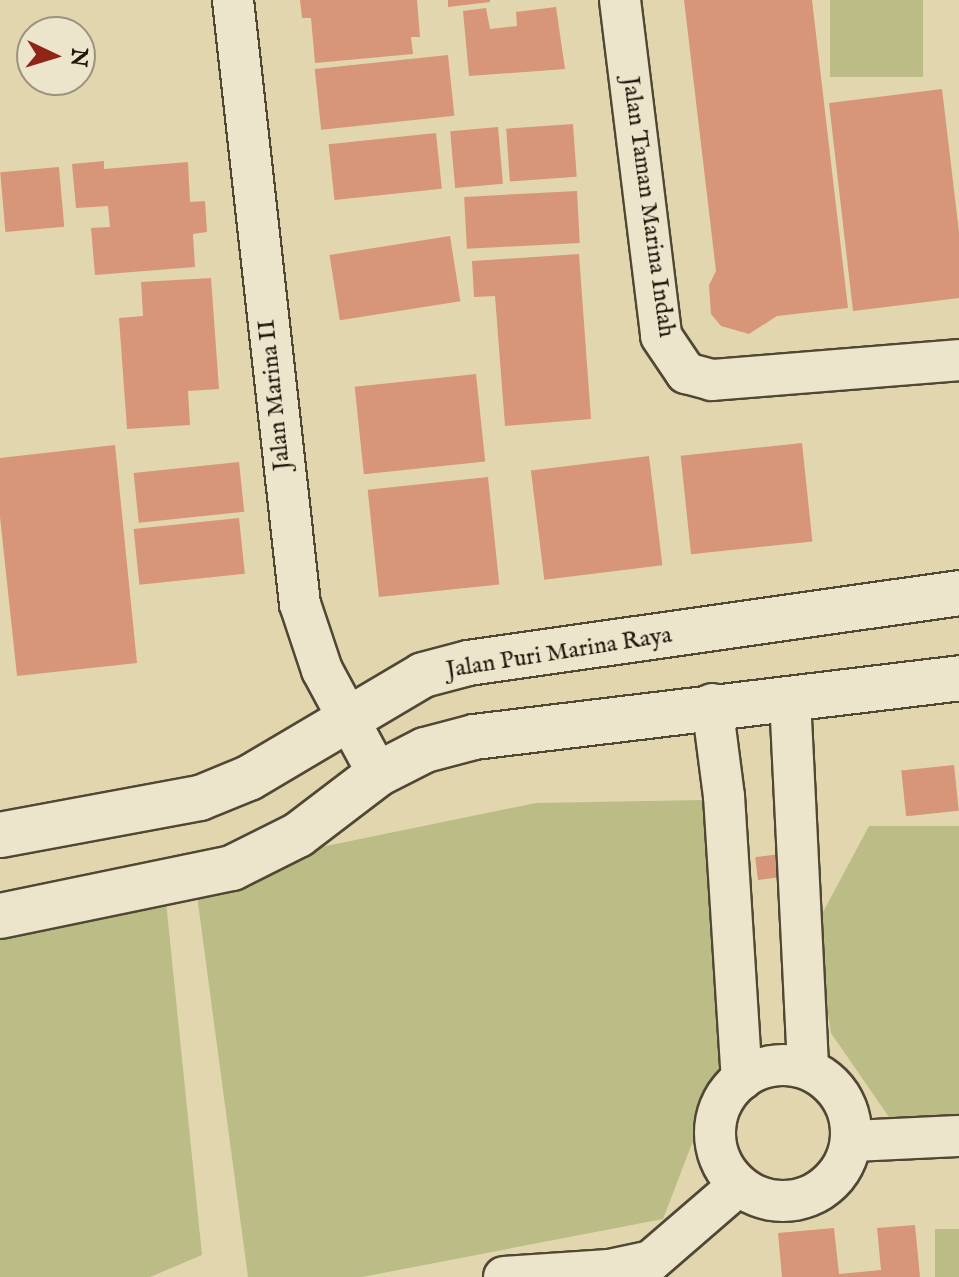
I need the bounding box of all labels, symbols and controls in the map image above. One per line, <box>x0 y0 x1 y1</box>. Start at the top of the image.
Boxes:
north arrow <box>16 16 96 96</box>
text: N <box>63 47 93 68</box>
street label: Jalan Taman Marina Indah <box>615 75 681 339</box>
street label: Jalan Marina II <box>253 318 297 472</box>
street label: Jalan Puri Marina Raya <box>444 621 674 685</box>

